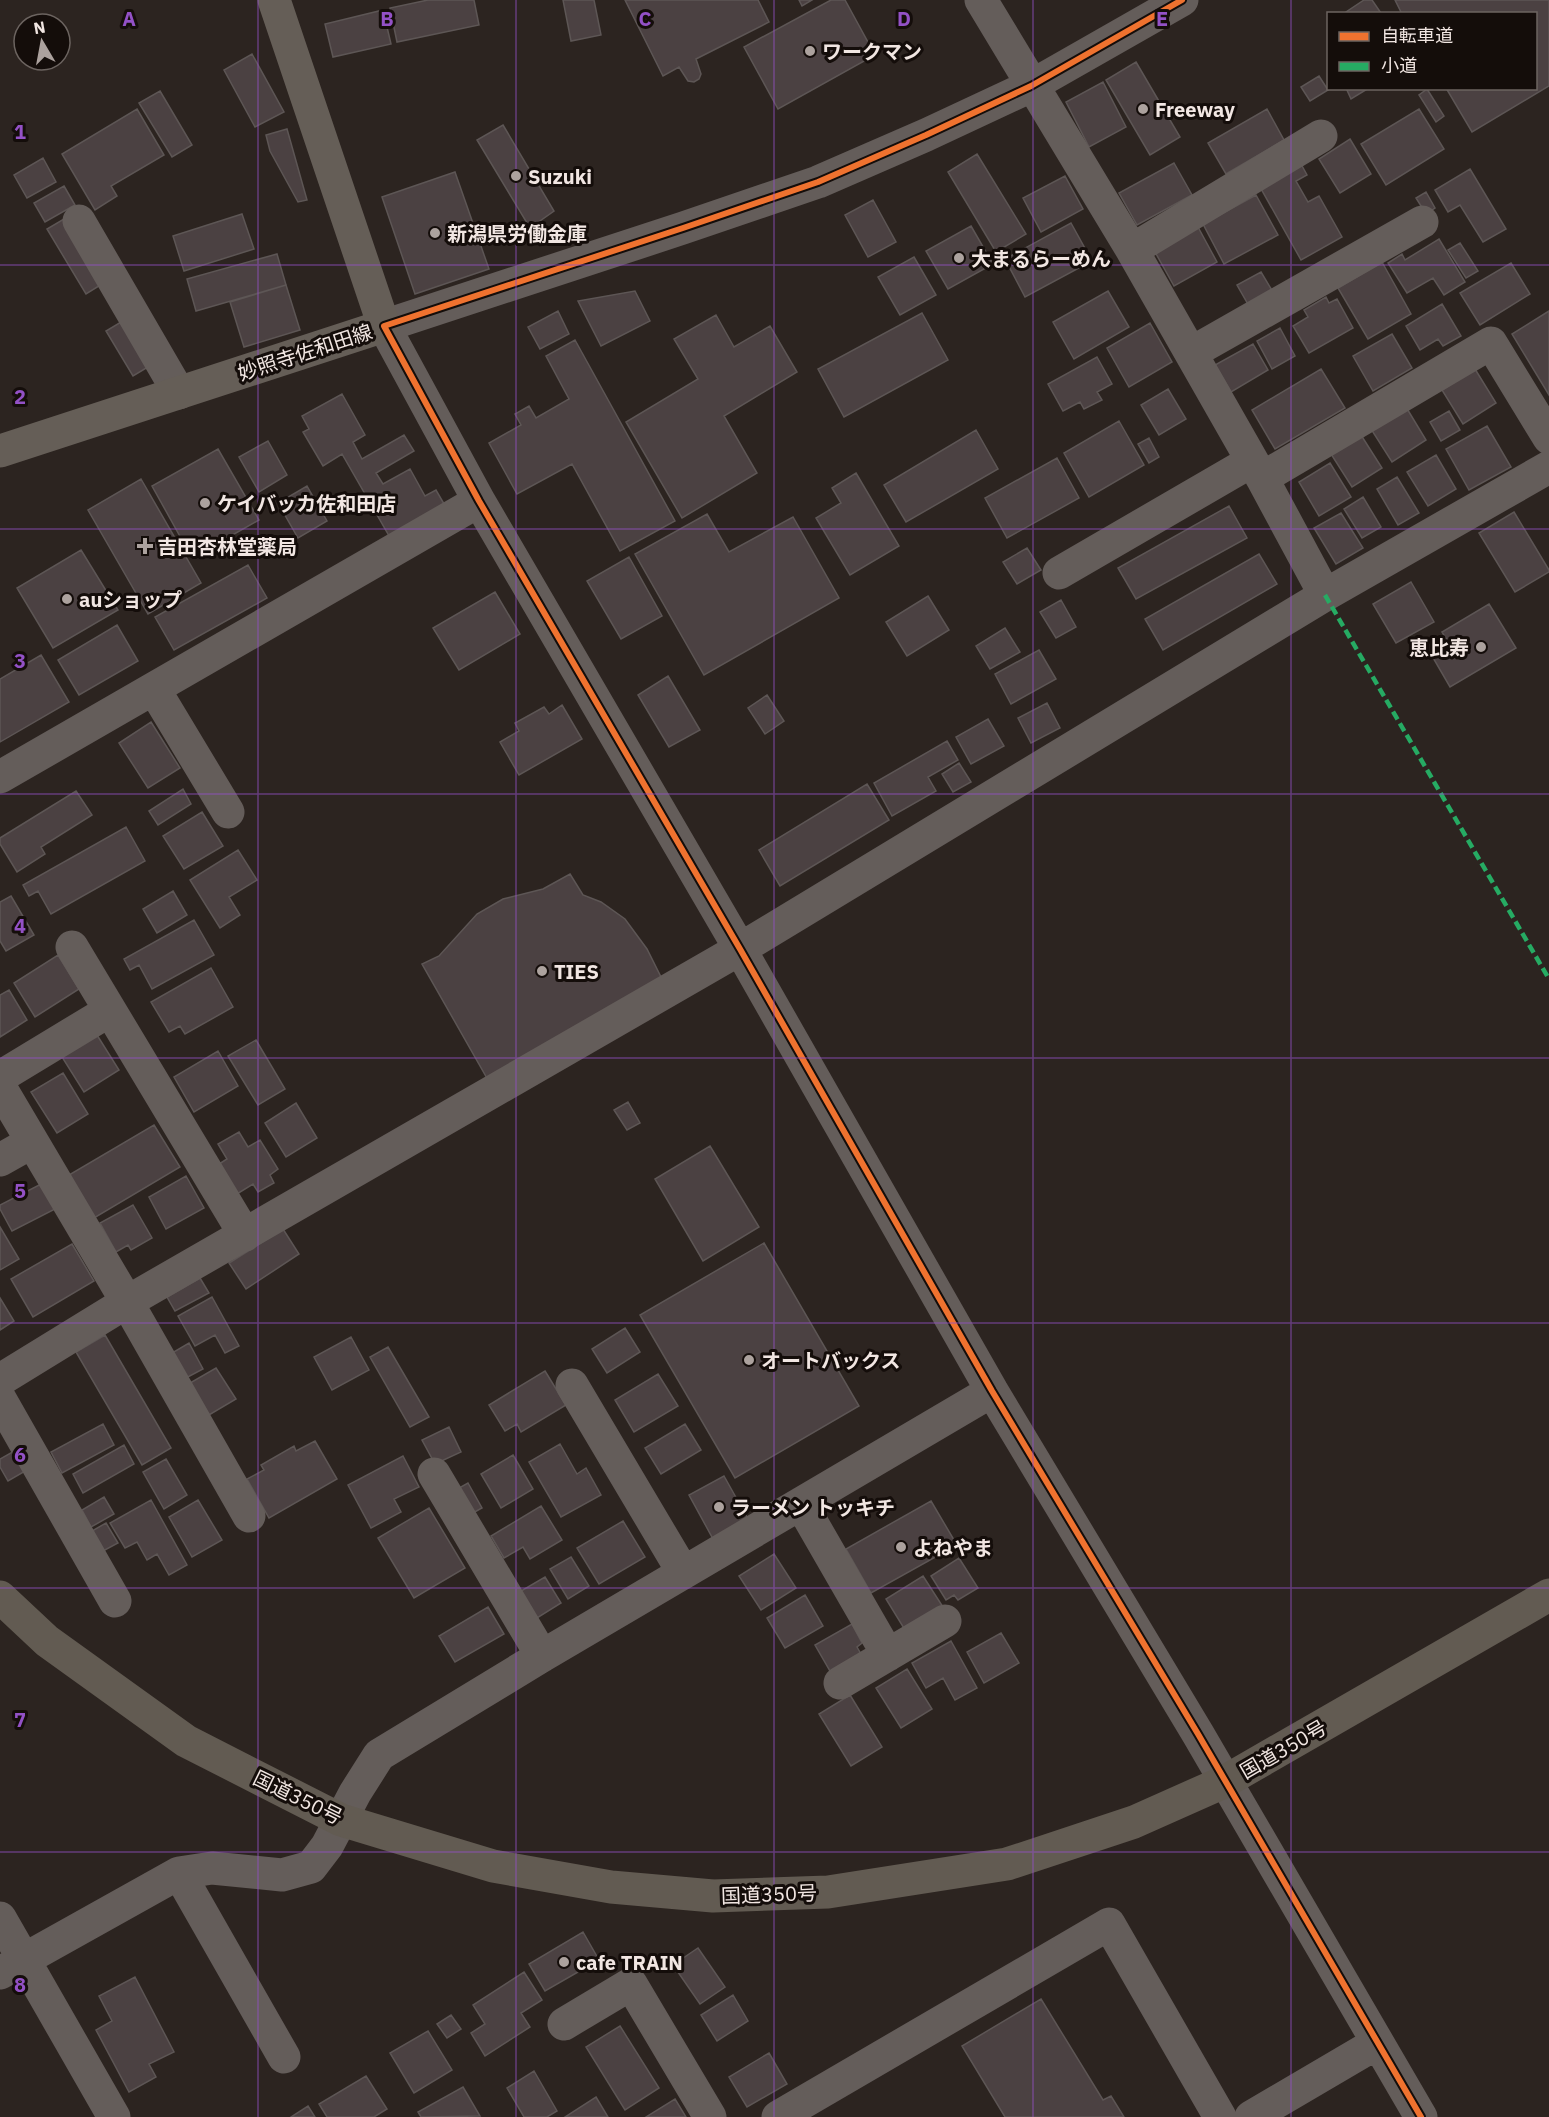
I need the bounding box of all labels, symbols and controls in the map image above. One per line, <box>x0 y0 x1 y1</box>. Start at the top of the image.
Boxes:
text: A <box>122 5 136 32</box>
text: B <box>380 5 394 32</box>
text: C <box>638 5 652 32</box>
text: D <box>897 5 911 32</box>
text: E <box>1156 5 1168 32</box>
north arrow <box>12 12 72 72</box>
legend <box>1327 12 1537 90</box>
text: N <box>32 16 47 38</box>
text: 自転車道 <box>1381 24 1453 47</box>
place label: ワークマン <box>822 38 922 65</box>
marker: ワークマン <box>803 44 817 58</box>
text: 小道 <box>1381 54 1417 77</box>
place label: Freeway <box>1155 96 1235 123</box>
marker: Freeway <box>1136 102 1150 116</box>
text: 1 <box>14 118 26 145</box>
place label: Suzuki <box>528 163 592 190</box>
marker: Suzuki <box>509 169 523 183</box>
place label: 新潟県労働金庫 <box>447 220 587 247</box>
marker: 新潟県労働金庫 <box>428 226 442 240</box>
place label: 大まるらーめん <box>971 245 1111 272</box>
marker: 大まるらーめん <box>952 251 966 265</box>
street label: 妙照寺佐和田線 <box>234 318 376 386</box>
text: 2 <box>14 383 26 410</box>
place label: ケイバッカ佐和田店 <box>217 490 396 517</box>
marker: ケイバッカ佐和田店 <box>198 496 212 510</box>
place label: 吉田杏林堂薬局 <box>157 533 297 560</box>
marker: 吉田杏林堂薬局 <box>138 539 152 553</box>
place label: auショップ <box>79 586 182 613</box>
marker: auショップ <box>60 592 74 606</box>
place label: 恵比寿 <box>1409 634 1469 661</box>
marker: 恵比寿 <box>1474 640 1488 654</box>
text: 3 <box>14 647 26 674</box>
text: 4 <box>14 912 26 939</box>
place label: TIES <box>554 958 599 985</box>
marker: TIES <box>535 964 549 978</box>
text: 5 <box>14 1177 26 1204</box>
place label: オートバックス <box>761 1347 900 1374</box>
marker: オートバックス <box>742 1353 756 1367</box>
text: 6 <box>14 1441 26 1468</box>
place label: ラーメン トッキチ <box>731 1494 895 1521</box>
marker: ラーメン トッキチ <box>712 1500 726 1514</box>
place label: よねやま <box>913 1534 993 1561</box>
marker: よねやま <box>894 1540 908 1554</box>
text: 7 <box>14 1706 26 1733</box>
street label: 国道350号 <box>1235 1713 1331 1785</box>
street label: 国道350号 <box>249 1764 347 1830</box>
street label: 国道350号 <box>721 1879 817 1909</box>
place label: cafe TRAIN <box>576 1949 683 1976</box>
marker: cafe TRAIN <box>557 1955 571 1969</box>
text: 8 <box>14 1971 26 1998</box>

